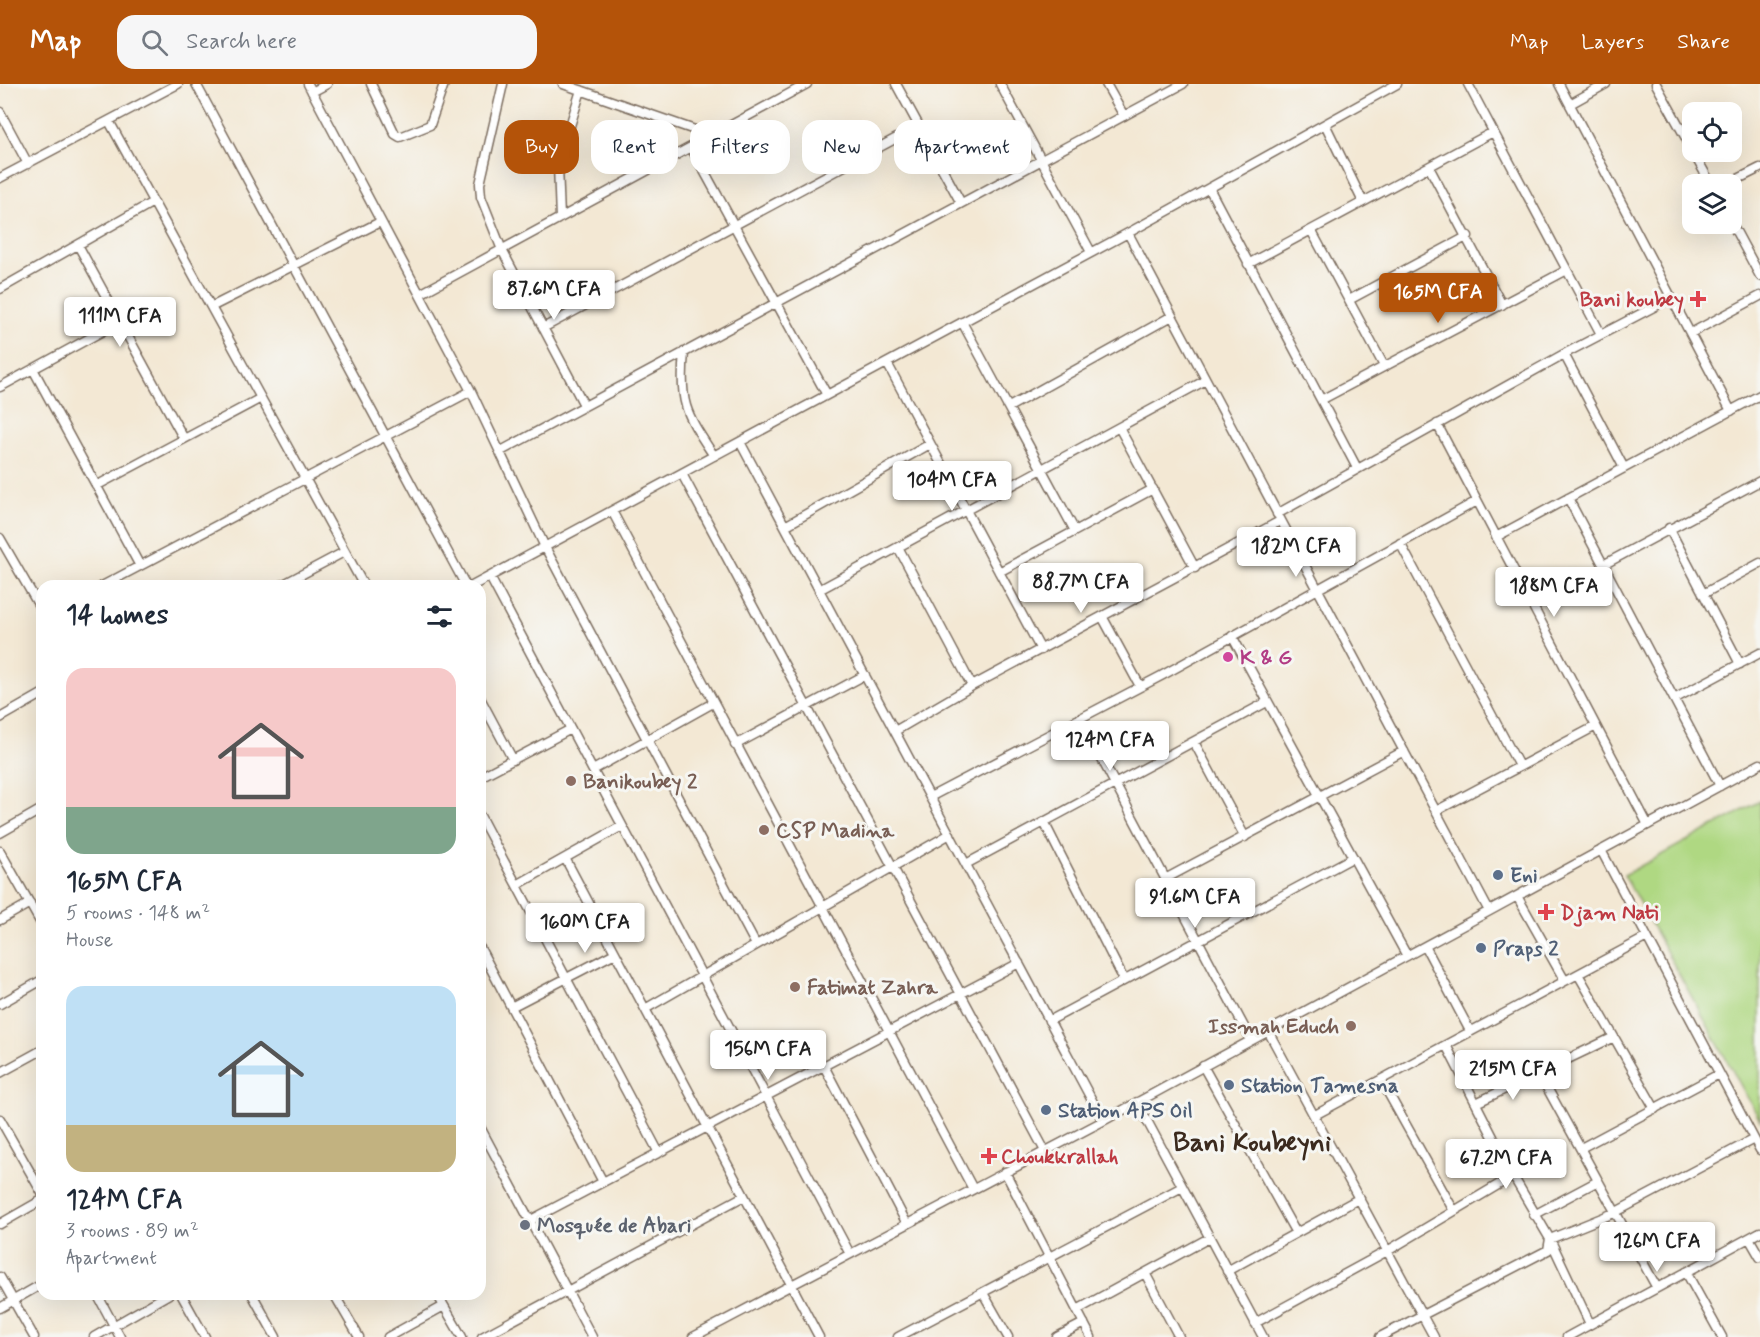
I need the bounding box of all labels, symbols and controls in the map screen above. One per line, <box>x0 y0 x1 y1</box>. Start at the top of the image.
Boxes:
search box <box>117 15 537 69</box>
text: Map <box>30 24 81 61</box>
icon: search <box>138 26 171 59</box>
text: Search here <box>186 28 297 56</box>
text: Map <box>1510 28 1548 56</box>
text: Layers <box>1581 28 1644 56</box>
text: Share <box>1677 28 1730 56</box>
map controls <box>1682 102 1742 234</box>
button: locate <box>1682 102 1742 162</box>
chip: Buy <box>504 120 579 174</box>
chip: Rent <box>591 120 678 174</box>
chip: Filters <box>690 120 790 174</box>
chip: New <box>802 120 882 174</box>
chip: Apartment <box>894 120 1031 174</box>
button: layers <box>1682 174 1742 234</box>
pin: 87.6M CFA <box>485 270 623 321</box>
pin: 165M CFA <box>1376 273 1500 324</box>
text: 87.6M CFA <box>507 276 601 303</box>
text: 165M CFA <box>1393 279 1483 306</box>
place label: Bani koubey <box>1580 286 1684 314</box>
marker: Bani koubey <box>1689 290 1707 308</box>
pin: 111M CFA <box>58 297 182 348</box>
text: 111M CFA <box>78 303 162 330</box>
pin: 104M CFA <box>890 461 1014 512</box>
text: 104M CFA <box>907 467 997 494</box>
pin: 182M CFA <box>1234 527 1358 578</box>
text: 182M CFA <box>1251 533 1341 560</box>
pin: 88.7M CFA <box>1012 563 1150 614</box>
pin: 188M CFA <box>1492 567 1616 618</box>
text: 88.7M CFA <box>1032 569 1130 596</box>
text: 188M CFA <box>1509 573 1599 600</box>
text: 14 homes <box>66 599 168 633</box>
icon: filters <box>423 600 456 633</box>
place label: K & G <box>1240 644 1292 672</box>
marker: K & G <box>1221 650 1235 664</box>
icon: home <box>207 707 315 815</box>
pin: 124M CFA <box>1048 721 1172 772</box>
text: 124M CFA <box>1065 727 1155 754</box>
place label: Banikoubey 2 <box>583 768 698 796</box>
marker: Banikoubey 2 <box>564 774 578 788</box>
place label: CSP Madina <box>776 817 896 845</box>
marker: CSP Madina <box>757 823 771 837</box>
place label: Eni <box>1510 862 1538 890</box>
text: 165M CFA <box>66 866 183 900</box>
marker: Eni <box>1491 868 1505 882</box>
pin: 91.6M CFA <box>1126 878 1264 929</box>
text: 91.6M CFA <box>1149 884 1241 911</box>
place label: Djam Nati <box>1560 899 1659 927</box>
text: 5 rooms · 148 m² <box>66 900 210 927</box>
pin: 160M CFA <box>523 903 647 954</box>
marker: Djam Nati <box>1537 903 1555 921</box>
text: 160M CFA <box>540 909 630 936</box>
text: House <box>66 927 113 954</box>
place label: Praps 2 <box>1493 935 1559 963</box>
marker: Praps 2 <box>1474 941 1488 955</box>
place label: Fatimat Zahra <box>807 974 939 1002</box>
marker: Fatimat Zahra <box>788 980 802 994</box>
place label: Issmah Educh <box>1208 1013 1339 1041</box>
marker: Issmah Educh <box>1344 1019 1358 1033</box>
icon: home <box>207 1025 315 1133</box>
pin: 156M CFA <box>706 1030 830 1081</box>
text: 156M CFA <box>724 1036 812 1063</box>
pin: 215M CFA <box>1451 1050 1575 1101</box>
text: 215M CFA <box>1469 1056 1557 1083</box>
place label: Station Tamesna <box>1241 1072 1399 1100</box>
marker: Station Tamesna <box>1222 1078 1236 1092</box>
place label: Station APS Oil <box>1058 1097 1193 1125</box>
marker: Station APS Oil <box>1039 1103 1053 1117</box>
district label: Bani Koubeyni <box>1173 1126 1331 1161</box>
pin: 67.2M CFA <box>1437 1139 1575 1190</box>
place label: Choukkrallah <box>1001 1143 1118 1171</box>
text: 67.2M CFA <box>1460 1145 1552 1172</box>
marker: Choukkrallah <box>982 1149 996 1163</box>
text: 124M CFA <box>66 1184 183 1218</box>
place label: Mosquée de Abari <box>537 1212 691 1240</box>
text: 3 rooms · 89 m² <box>66 1218 199 1245</box>
marker: Mosquée de Abari <box>518 1218 532 1232</box>
pin: 126M CFA <box>1595 1222 1719 1273</box>
text: 126M CFA <box>1613 1228 1701 1255</box>
text: Apartment <box>66 1245 157 1272</box>

